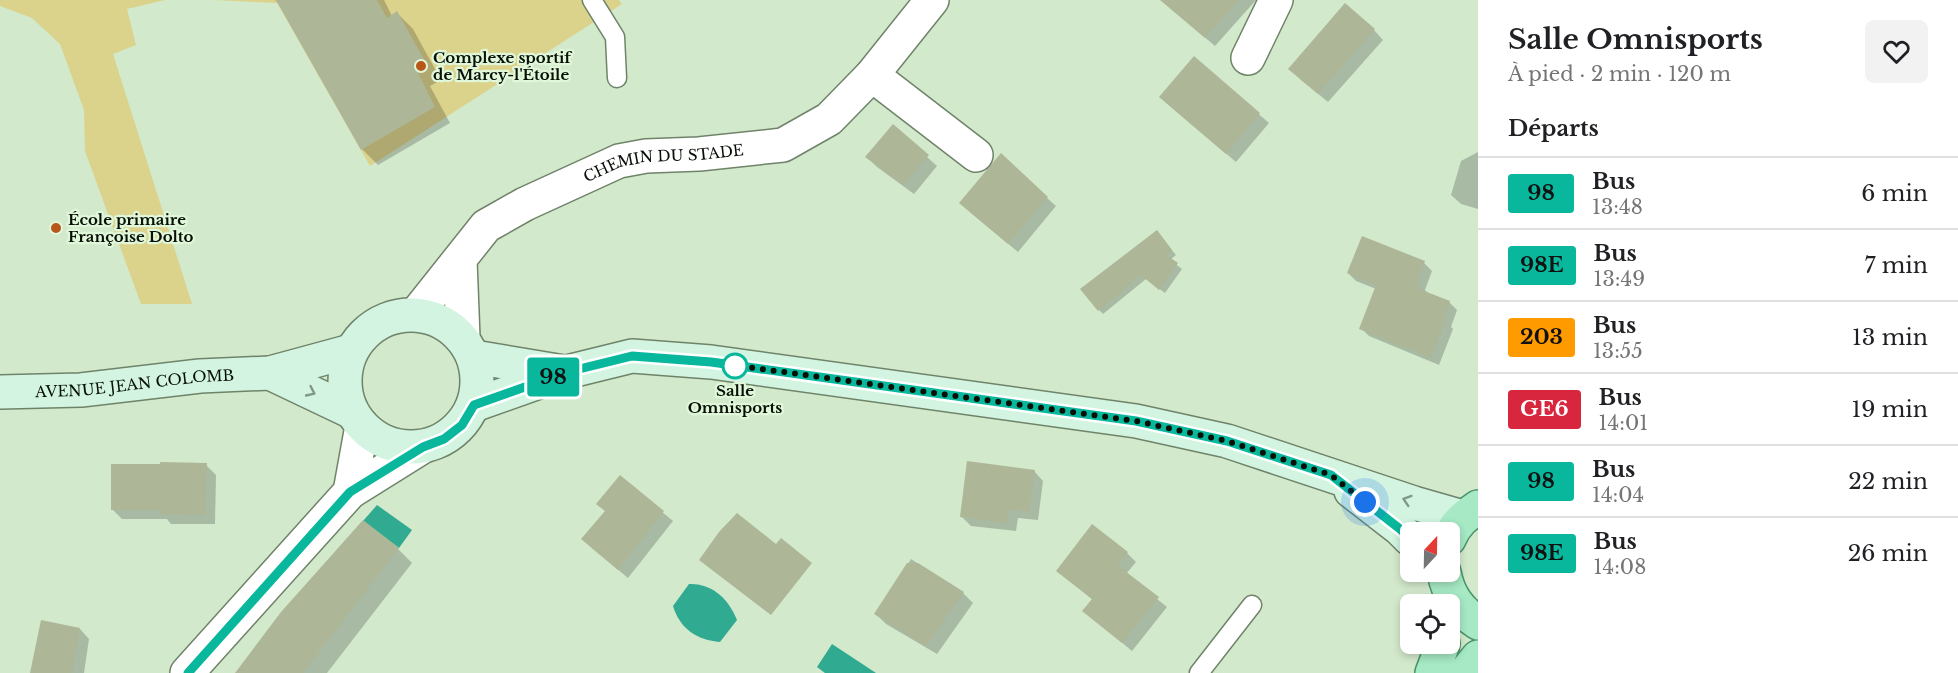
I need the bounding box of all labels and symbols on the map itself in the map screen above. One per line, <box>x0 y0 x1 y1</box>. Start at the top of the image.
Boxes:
place label: Complexe sportif de Marcy-l'Étoile <box>433 48 573 84</box>
marker: Complexe sportif de Marcy-l'Étoile <box>414 59 428 73</box>
street label: CHEMIN DU STADE <box>580 140 745 186</box>
place label: École primaire Françoise Dolto <box>68 210 194 246</box>
marker: École primaire Françoise Dolto <box>49 221 63 235</box>
marker: Salle Omnisports <box>722 353 748 379</box>
line badge: 98 <box>526 358 580 397</box>
street label: AVENUE JEAN COLOMB <box>34 365 234 401</box>
place label: Salle Omnisports <box>688 381 782 417</box>
one-way arrow <box>305 385 316 397</box>
your location <box>1350 487 1380 517</box>
one-way arrow <box>1402 495 1413 508</box>
north arrow <box>1400 522 1460 582</box>

